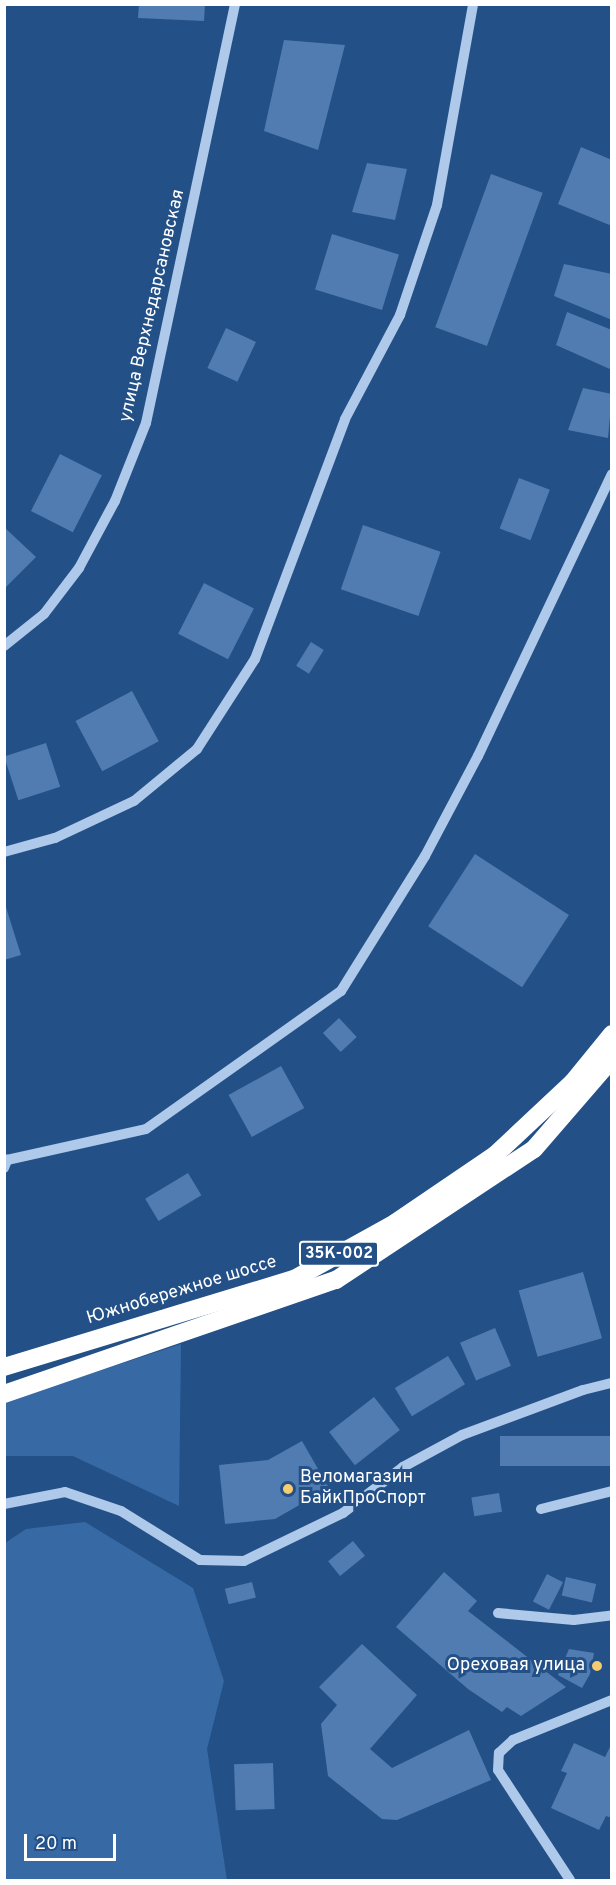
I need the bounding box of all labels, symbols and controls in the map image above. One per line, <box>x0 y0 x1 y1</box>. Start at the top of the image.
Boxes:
street label: улица Верхнедарсановская <box>116 187 190 425</box>
road number: 35К-002 <box>298 1241 380 1267</box>
street label: Южнобережное шоссе <box>84 1252 280 1330</box>
place label: Веломагазин БайкПроСпорт <box>300 1468 426 1510</box>
marker: Веломагазин БайкПроСпорт <box>281 1482 295 1496</box>
place label: Ореховая улица <box>447 1655 585 1677</box>
marker: Ореховая улица <box>590 1659 604 1673</box>
scale bar <box>27 1822 118 1860</box>
text: 20 m <box>35 1833 77 1856</box>

